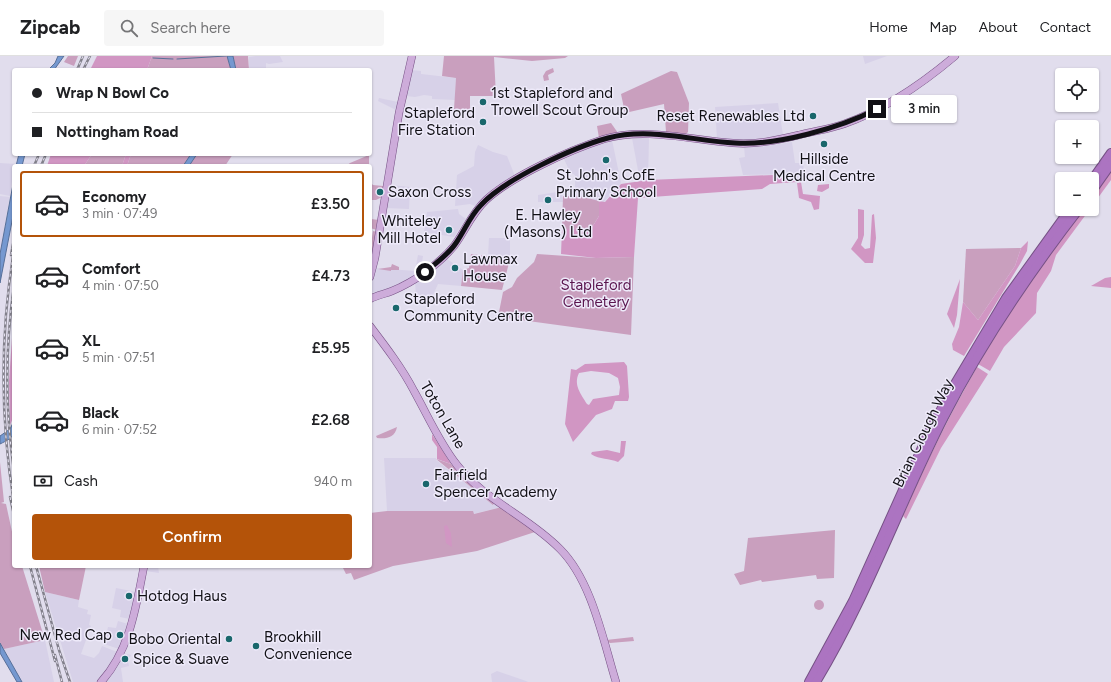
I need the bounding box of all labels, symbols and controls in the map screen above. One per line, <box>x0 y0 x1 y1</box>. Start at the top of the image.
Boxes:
search box <box>104 10 384 46</box>
text: Zipcab <box>20 16 80 39</box>
icon: search <box>118 17 140 39</box>
text: Search here <box>150 19 230 37</box>
text: Home <box>869 19 908 36</box>
text: Map <box>930 19 957 36</box>
text: About <box>979 19 1018 36</box>
text: Contact <box>1040 19 1091 36</box>
map controls <box>1055 68 1099 216</box>
button: locate <box>1055 68 1099 112</box>
text: Wrap N Bowl Co <box>56 84 169 102</box>
place label: 1st Stapleford and Trowell Scout Group <box>491 84 629 119</box>
callout: 3 min <box>891 95 957 123</box>
marker: 1st Stapleford and Trowell Scout Group <box>478 97 488 107</box>
route end <box>868 100 886 118</box>
text: 3 min <box>908 101 940 116</box>
place label: Stapleford Fire Station <box>398 104 475 139</box>
place label: Reset Renewables Ltd <box>656 107 805 125</box>
marker: Reset Renewables Ltd <box>808 111 818 121</box>
marker: Stapleford Fire Station <box>478 117 488 127</box>
button: + <box>1055 120 1099 164</box>
text: Nottingham Road <box>56 123 178 141</box>
marker: Hillside Medical Centre <box>819 139 829 149</box>
place label: Hillside Medical Centre <box>773 150 875 185</box>
marker: St John's CofE Primary School <box>601 155 611 165</box>
place label: St John's CofE Primary School <box>556 166 656 201</box>
button: − <box>1055 172 1099 216</box>
place label: Saxon Cross <box>388 183 471 201</box>
icon: car <box>34 186 70 222</box>
marker: Saxon Cross <box>375 187 385 197</box>
text: Economy <box>82 188 147 206</box>
text: £3.50 <box>311 195 350 213</box>
marker: E. Hawley (Masons) Ltd <box>543 195 553 205</box>
text: 3 min · 07:49 <box>82 206 157 221</box>
place label: E. Hawley (Masons) Ltd <box>504 206 592 241</box>
place label: Whiteley Mill Hotel <box>377 212 441 247</box>
marker: Whiteley Mill Hotel <box>444 225 454 235</box>
place label: Lawmax House <box>463 250 518 285</box>
icon: car <box>34 258 70 294</box>
text: Comfort <box>82 260 141 278</box>
route start <box>416 263 434 281</box>
marker: Lawmax House <box>450 263 460 273</box>
text: £4.73 <box>312 267 350 285</box>
park label: Stapleford Cemetery <box>561 276 631 311</box>
text: 4 min · 07:50 <box>82 278 159 293</box>
place label: Stapleford Community Centre <box>404 290 533 325</box>
marker: Stapleford Community Centre <box>391 303 401 313</box>
icon: car <box>34 330 70 366</box>
text: XL <box>82 332 100 350</box>
text: £5.95 <box>312 339 350 357</box>
text: 5 min · 07:51 <box>82 350 155 365</box>
street label: Brian Clough Way <box>889 376 957 490</box>
street label: Toton Lane <box>417 378 469 452</box>
icon: car <box>34 402 70 438</box>
text: Black <box>82 404 119 422</box>
text: £2.68 <box>311 411 350 429</box>
text: 6 min · 07:52 <box>82 422 157 437</box>
place label: Fairfield Spencer Academy <box>434 466 557 501</box>
icon: cash <box>32 470 54 492</box>
text: Cash <box>64 472 98 490</box>
text: 940 m <box>314 474 352 489</box>
marker: Fairfield Spencer Academy <box>421 479 431 489</box>
button: Confirm <box>32 514 352 560</box>
place label: Hotdog Haus <box>137 587 227 605</box>
marker: Hotdog Haus <box>124 591 134 601</box>
place label: New Red Cap <box>20 626 112 644</box>
place label: Brookhill Convenience <box>264 628 352 663</box>
marker: New Red Cap <box>115 630 125 640</box>
place label: Bobo Oriental <box>129 630 221 648</box>
marker: Bobo Oriental <box>224 634 234 644</box>
marker: Brookhill Convenience <box>251 641 261 651</box>
place label: Spice & Suave <box>133 650 229 668</box>
marker: Spice & Suave <box>120 654 130 664</box>

